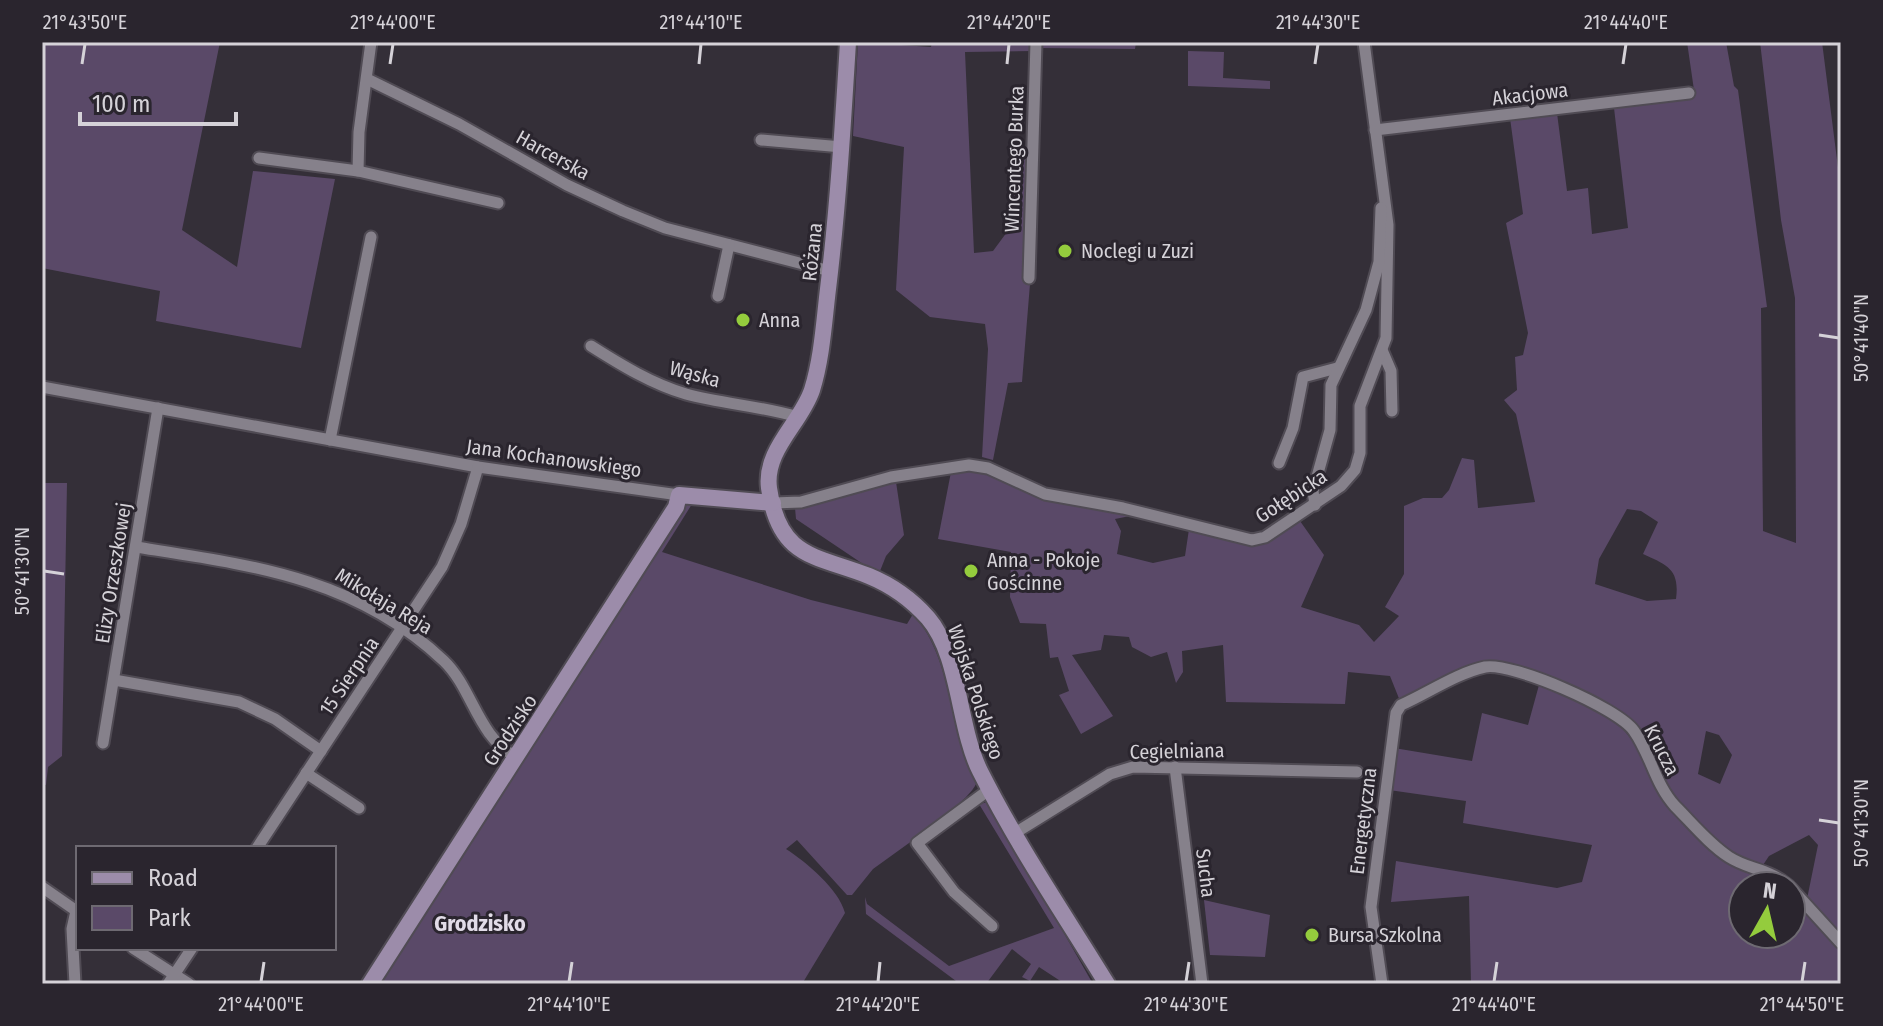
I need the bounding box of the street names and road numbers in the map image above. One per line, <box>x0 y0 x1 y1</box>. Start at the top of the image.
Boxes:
street label: Akacjowa <box>1491 77 1569 111</box>
street label: Wincentego Burka <box>999 85 1029 233</box>
street label: Harcerska <box>512 125 594 185</box>
street label: Różana <box>797 222 827 282</box>
street label: Wąska <box>667 356 723 392</box>
street label: Jana Kochanowskiego <box>465 434 643 482</box>
street label: Gołębicka <box>1251 464 1331 528</box>
street label: Elizy Orzeszkowej <box>90 501 136 645</box>
street label: Mikołaja Reja <box>331 563 437 639</box>
street label: Wojska Polskiego <box>943 622 1009 762</box>
street label: 15 Sierpnia <box>314 632 384 720</box>
street label: Grodzisko <box>478 690 542 770</box>
street label: Krucza <box>1639 720 1685 780</box>
street label: Cegielniana <box>1129 738 1225 764</box>
street label: Energetyczna <box>1345 766 1381 876</box>
street label: Sucha <box>1191 847 1221 899</box>

